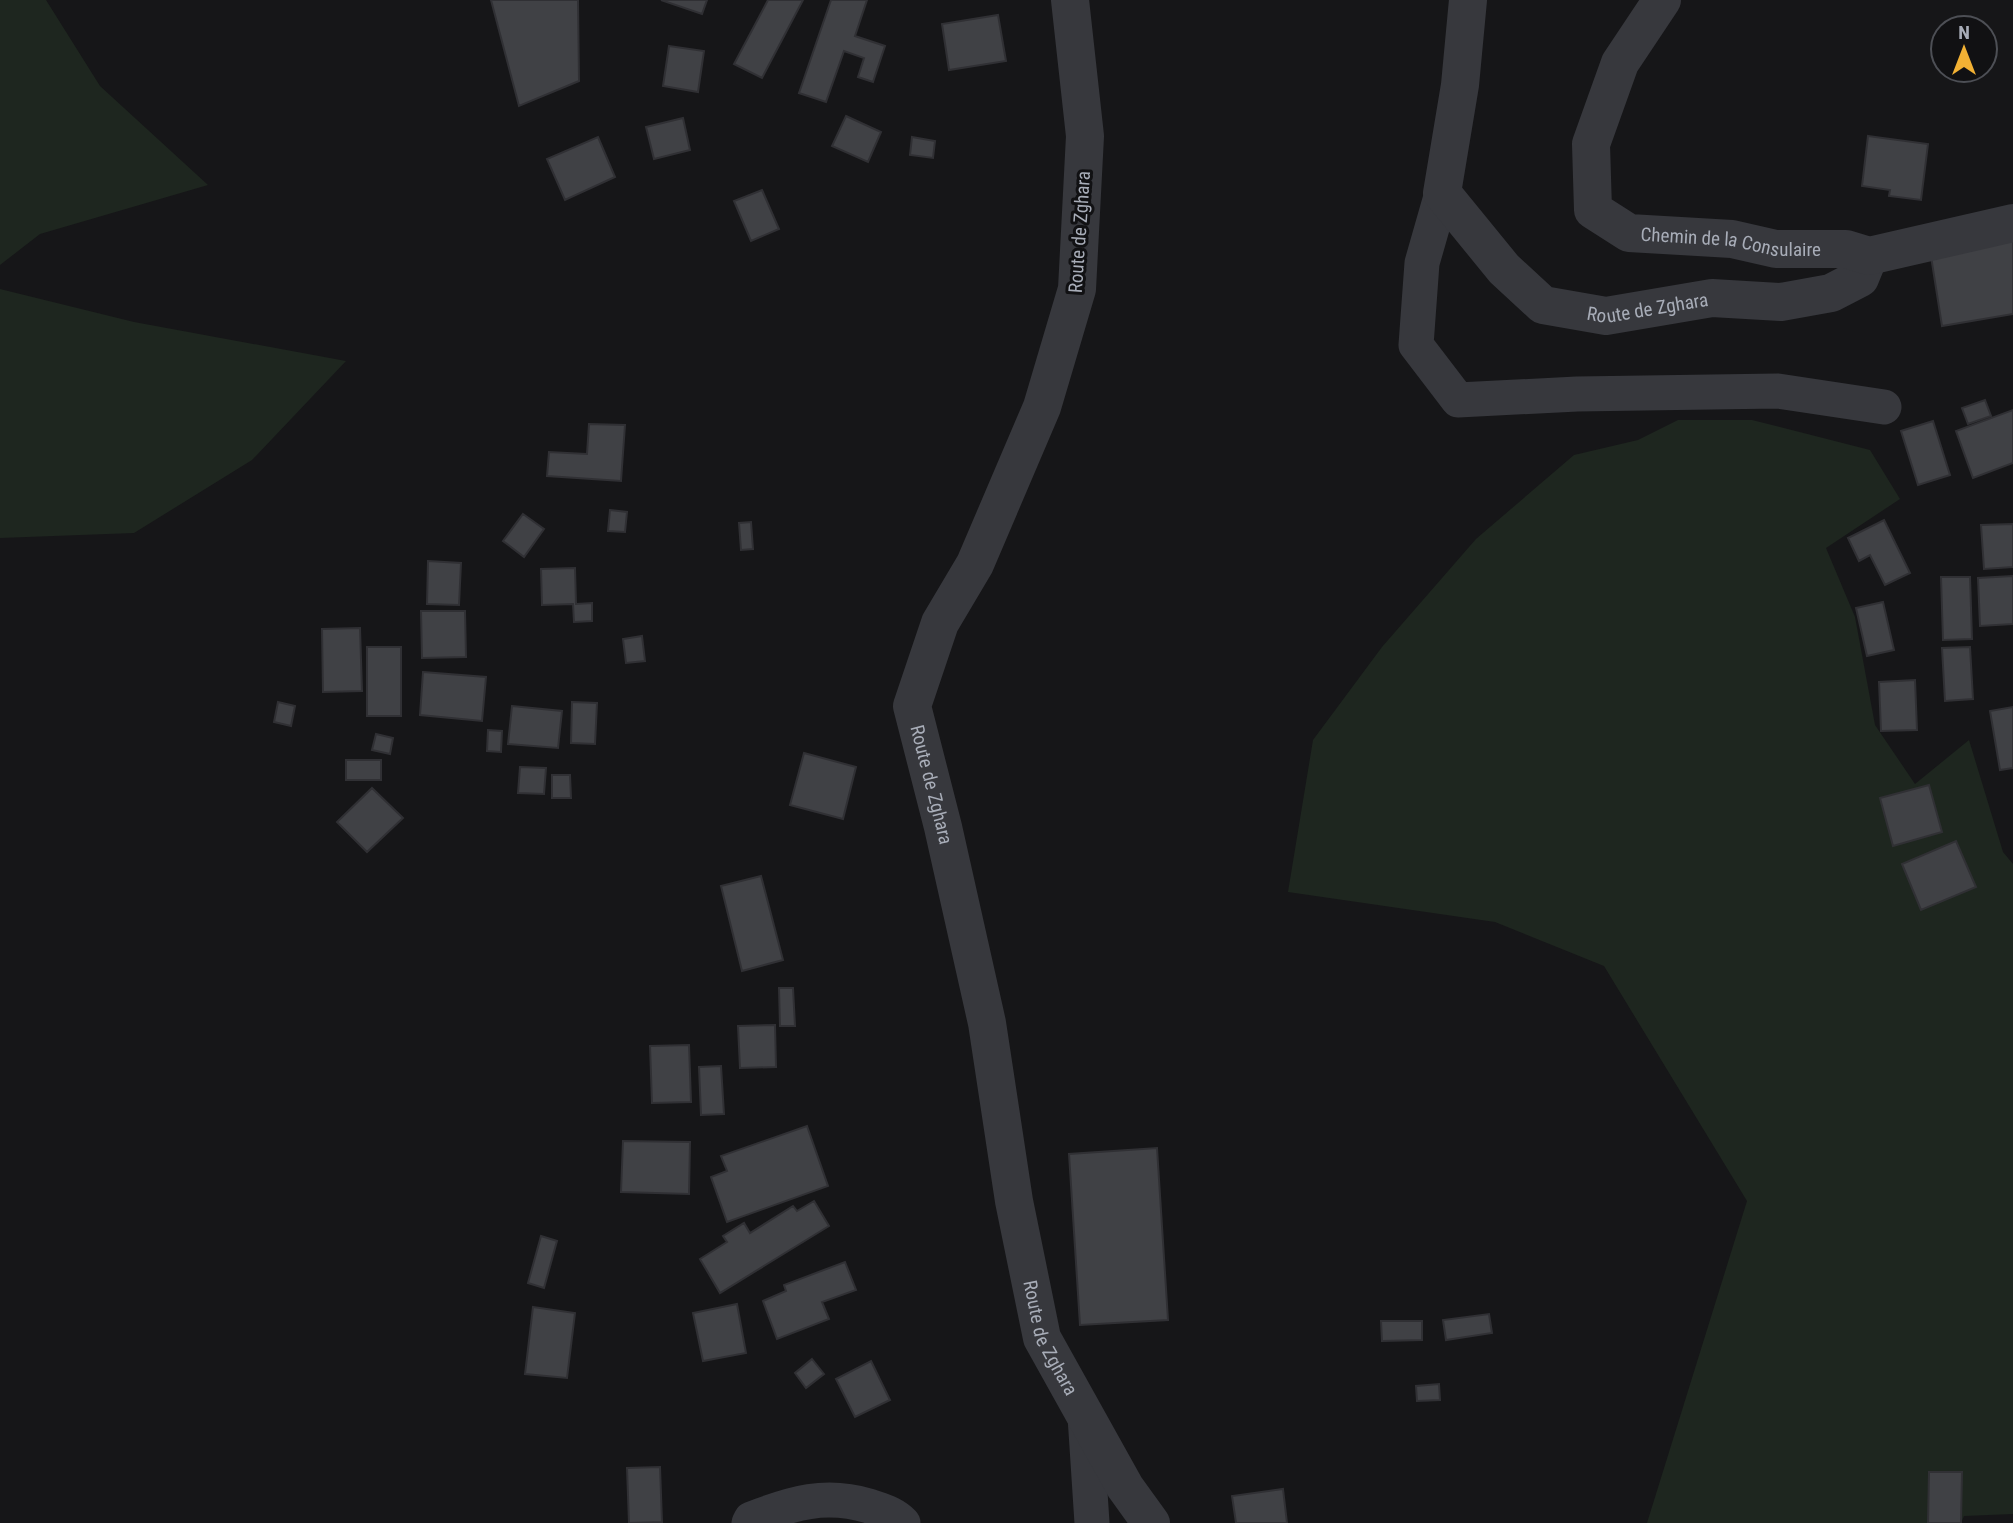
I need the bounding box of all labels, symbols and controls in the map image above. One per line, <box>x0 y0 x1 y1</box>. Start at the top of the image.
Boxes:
north arrow <box>1929 14 1999 84</box>
text: N <box>1958 21 1970 44</box>
street label: Route de Zghara <box>1064 170 1095 294</box>
street label: Chemin de la Consulaire <box>1640 223 1821 261</box>
street label: Route de Zghara <box>1585 288 1710 328</box>
street label: Route de Zghara <box>905 722 958 846</box>
street label: Route de Zghara <box>1018 1278 1083 1399</box>

